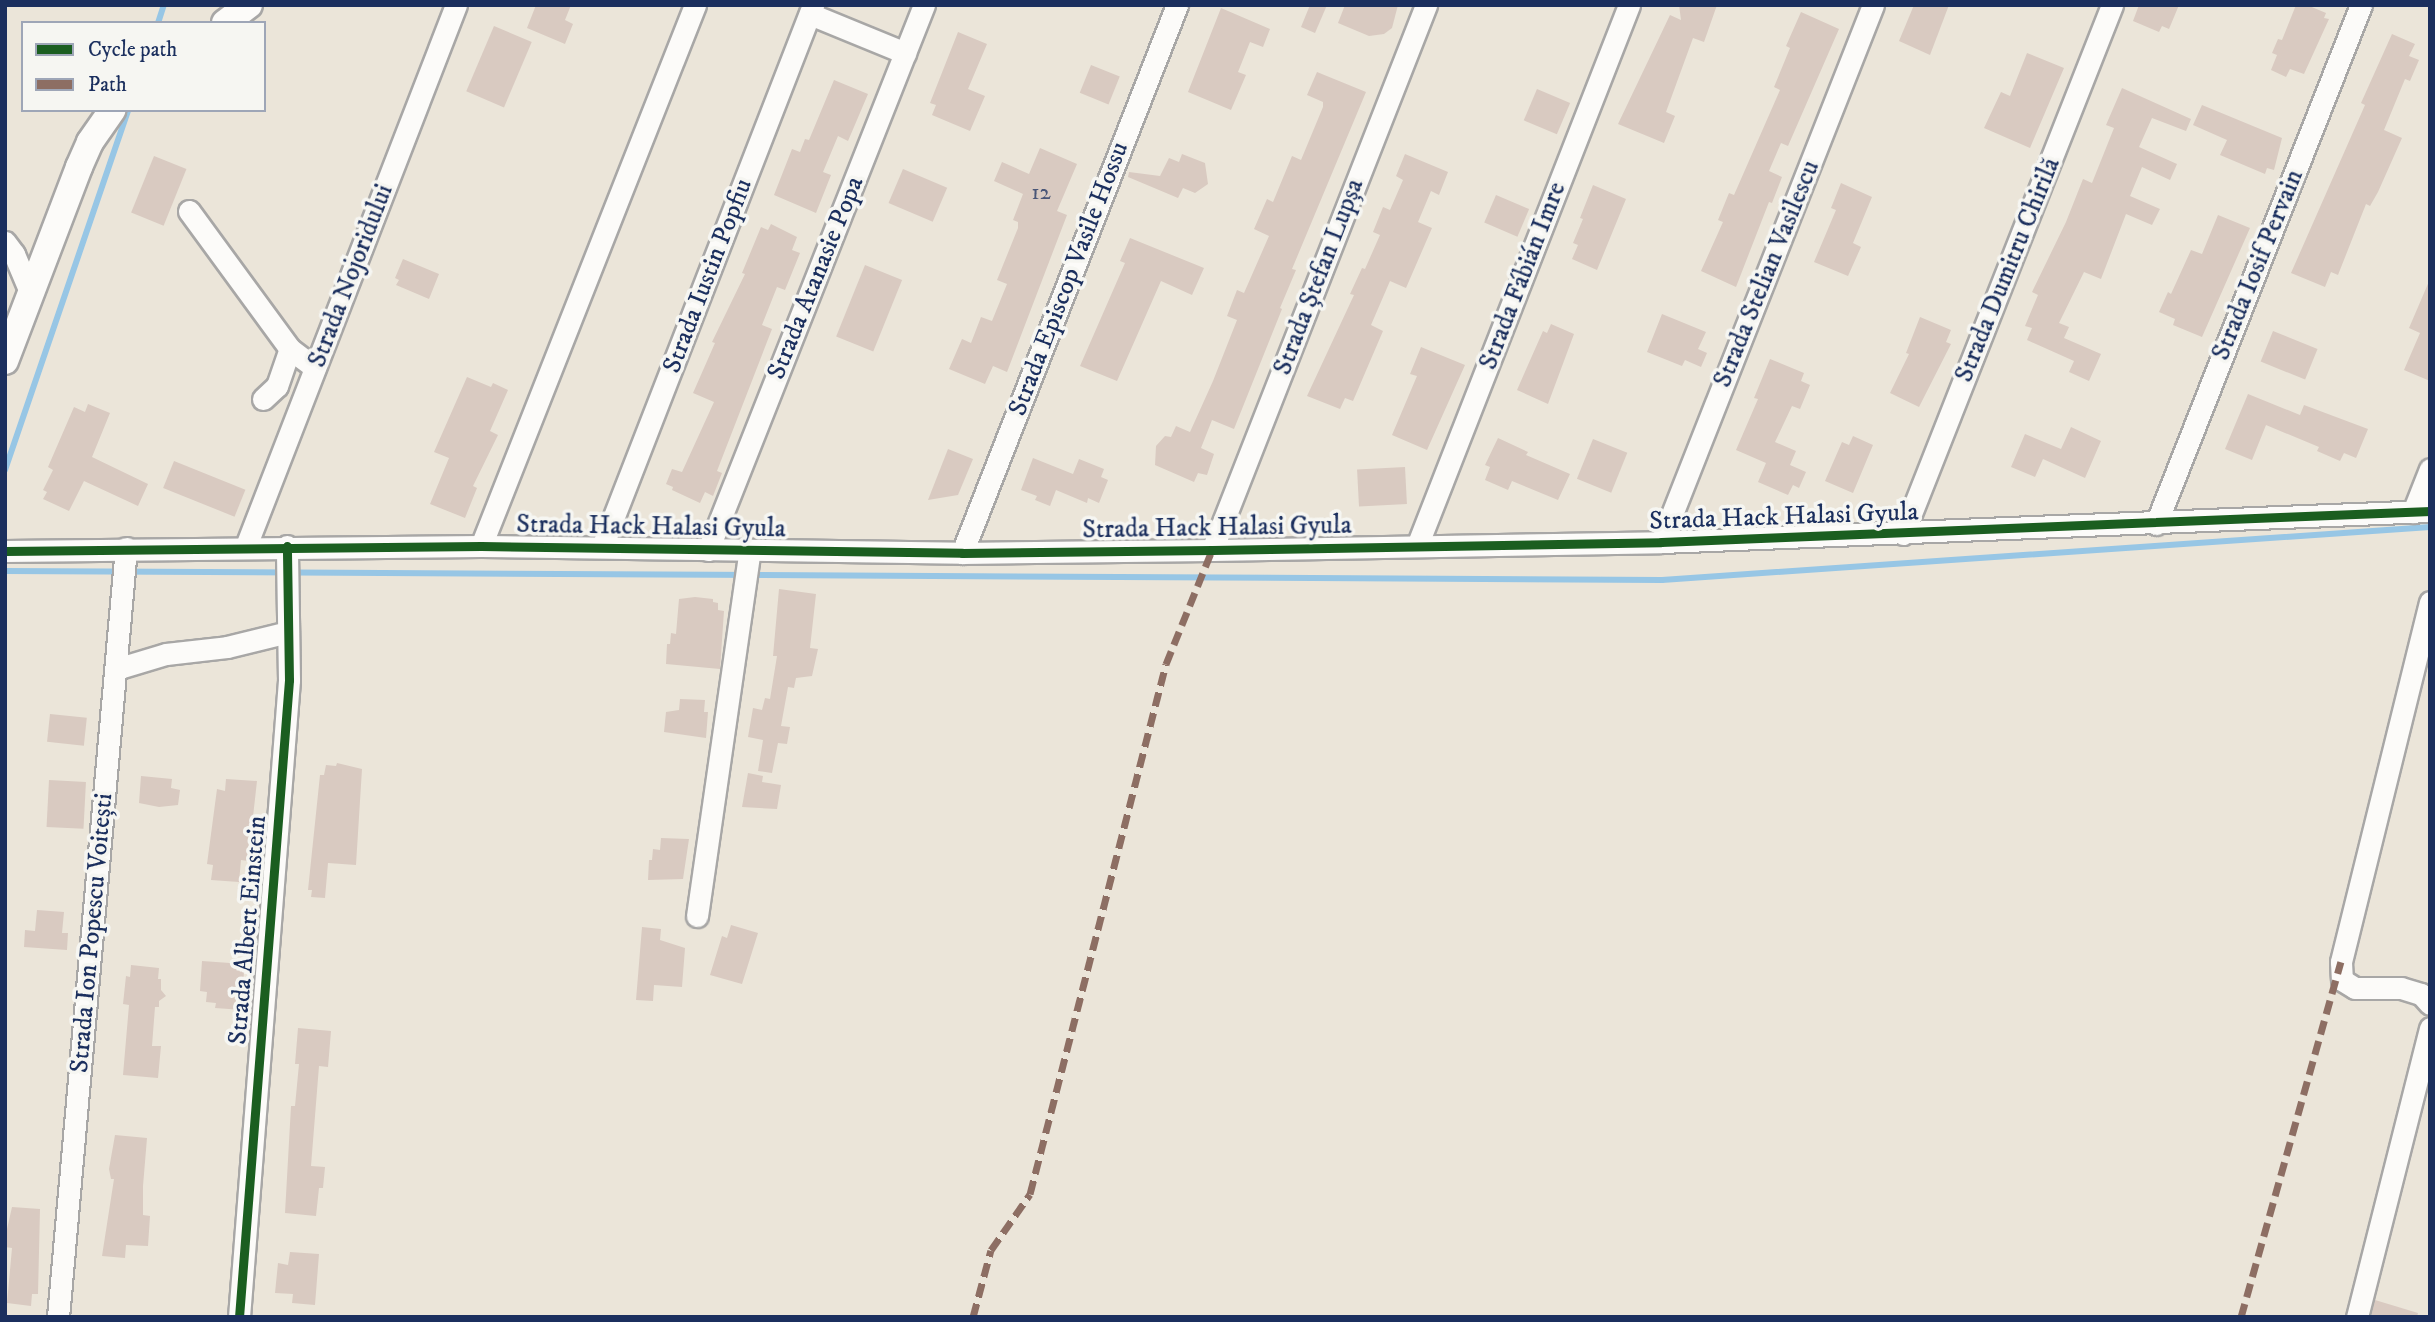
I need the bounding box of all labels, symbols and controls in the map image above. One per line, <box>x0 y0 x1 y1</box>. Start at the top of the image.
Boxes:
legend <box>21 21 266 112</box>
text: Cycle path <box>88 37 177 63</box>
text: Path <box>88 72 127 98</box>
street label: Strada Episcop Vasile Hossu <box>1002 138 1136 420</box>
street label: Strada Dumitru Chirilă <box>1949 153 2067 387</box>
street label: Strada Stelian Vasilescu <box>1707 156 1827 392</box>
street label: Strada Iosif Pervain <box>2206 165 2310 365</box>
street label: Strada Atanasie Popa <box>761 172 871 384</box>
street label: Strada Iustin Popfiu <box>657 174 759 378</box>
street label: Strada Ștefan Lupșa <box>1267 175 1371 379</box>
street label: Strada Fábián Imre <box>1473 178 1573 374</box>
house number: 12 <box>1031 179 1051 207</box>
street label: Strada Nojoridului <box>302 180 400 372</box>
street label: Strada Hack Halasi Gyula <box>1649 497 1919 537</box>
street label: Strada Hack Halasi Gyula <box>516 509 786 545</box>
street label: Strada Hack Halasi Gyula <box>1082 510 1352 546</box>
street label: Strada Ion Popescu Voitești <box>64 792 120 1074</box>
street label: Strada Albert Einstein <box>222 814 274 1046</box>

